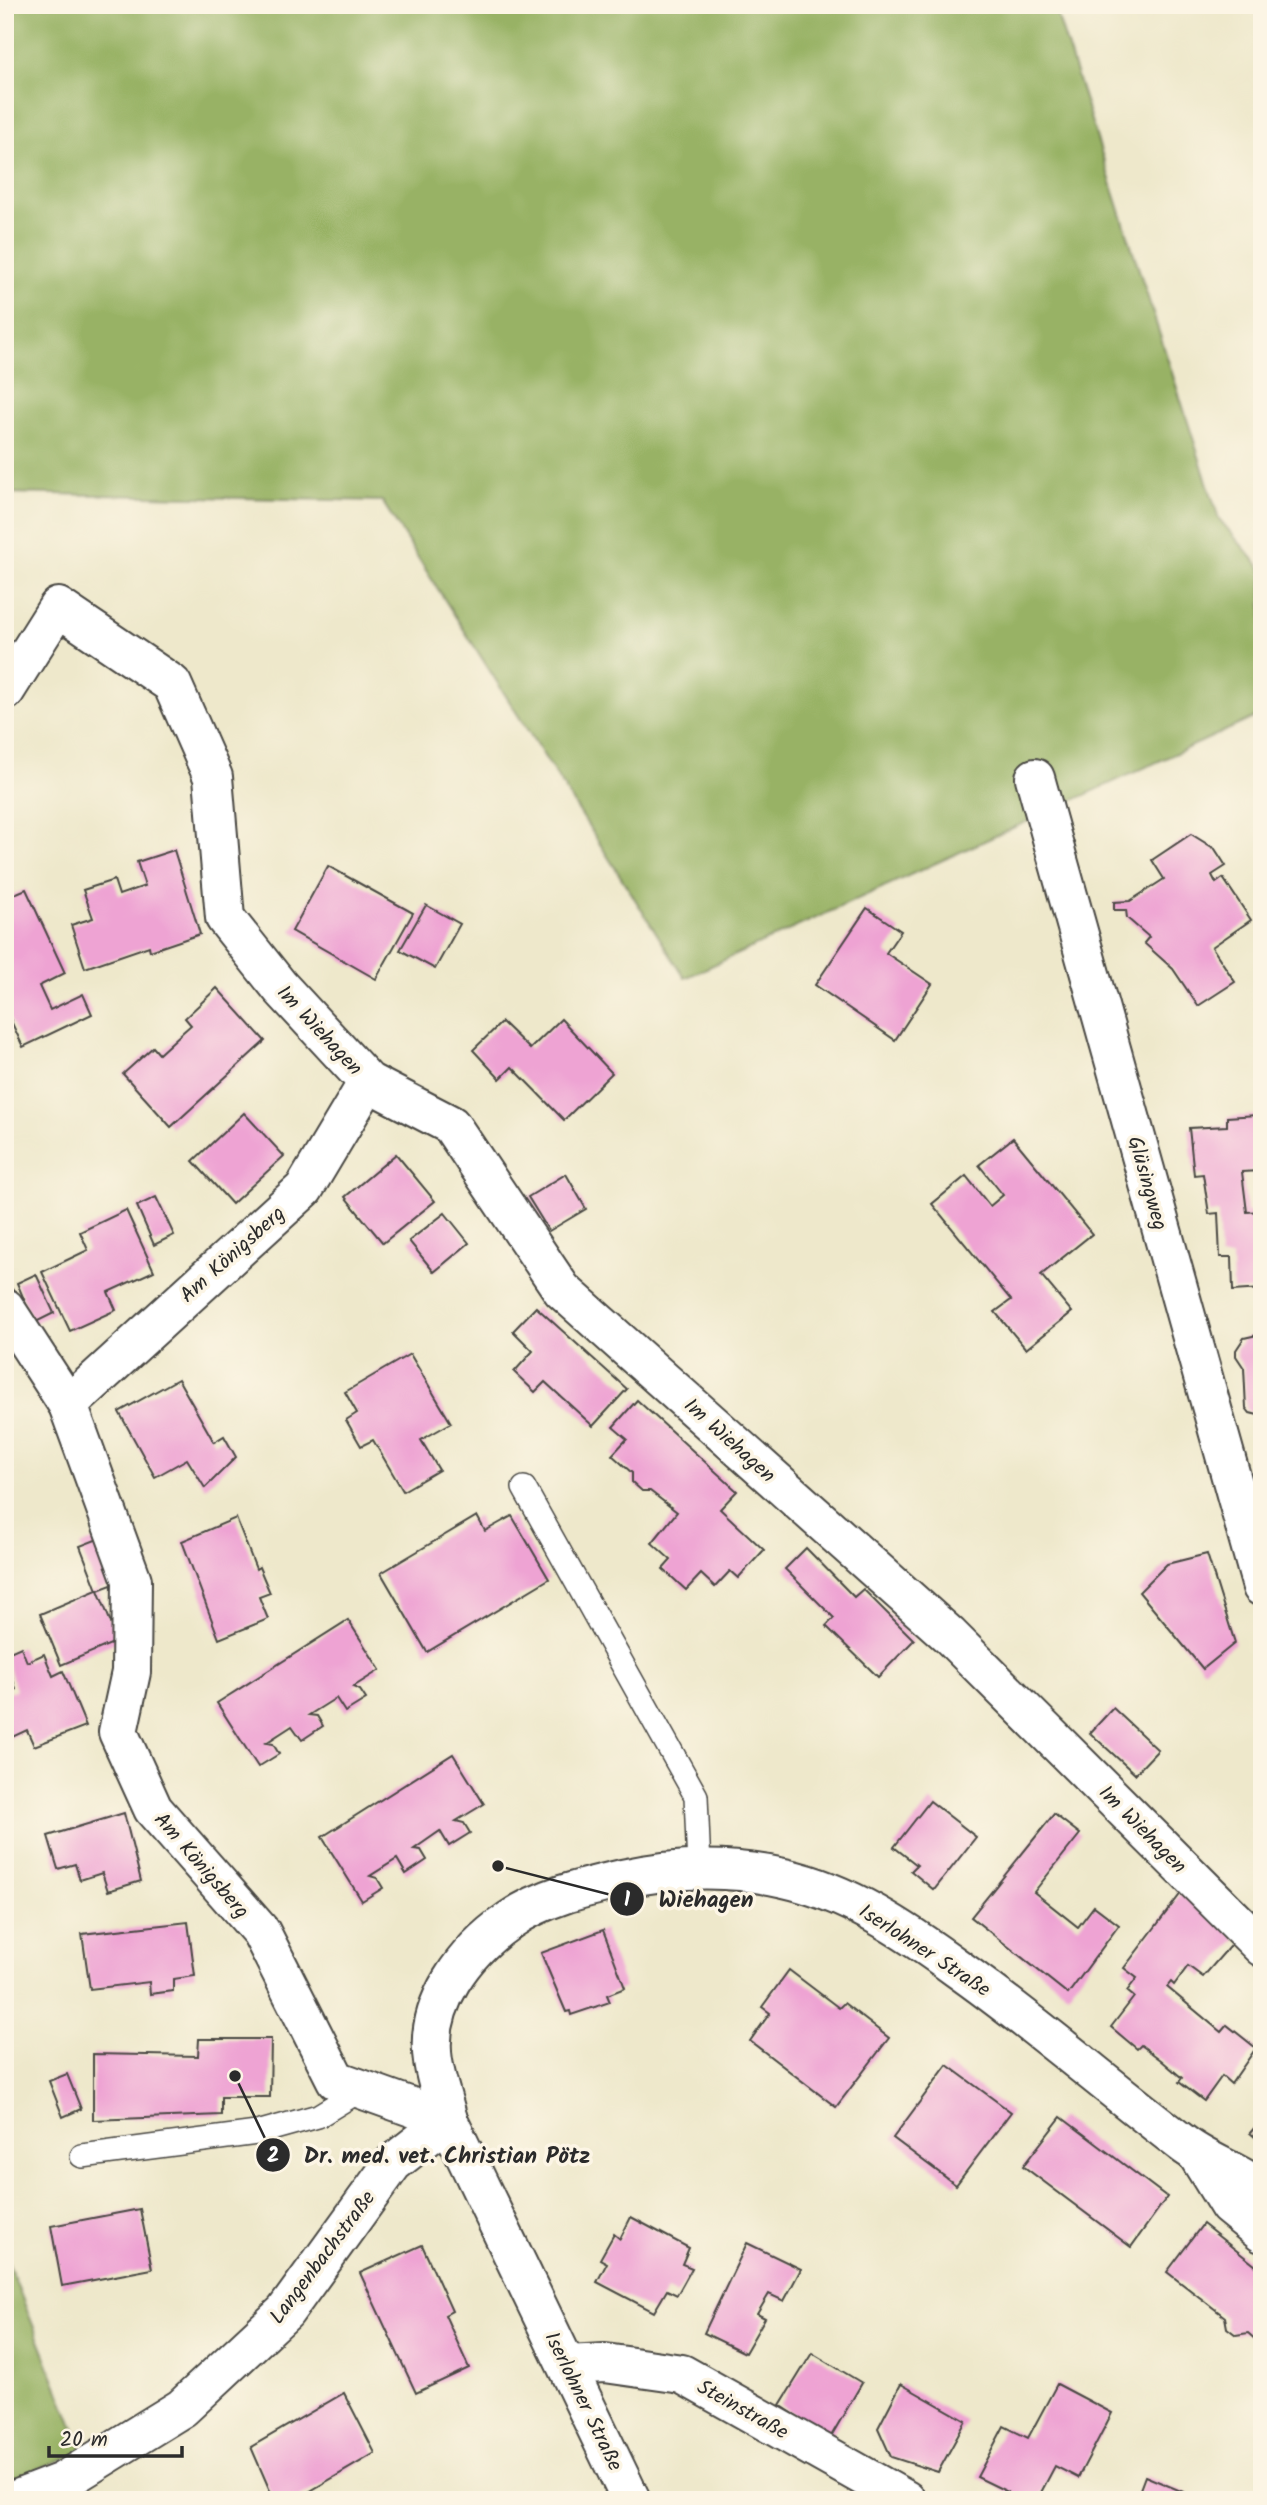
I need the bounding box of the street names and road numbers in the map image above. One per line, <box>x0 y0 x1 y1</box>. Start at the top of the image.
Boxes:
street label: Im Wiehagen <box>268 978 370 1084</box>
street label: Glüsingweg <box>1117 1132 1176 1234</box>
street label: Am Königsberg <box>173 1199 293 1312</box>
street label: Im Wiehagen <box>676 1391 782 1492</box>
street label: Im Wiehagen <box>1090 1778 1194 1882</box>
street label: Am Königsberg <box>145 1805 257 1927</box>
street label: Iserlohner Straße <box>852 1896 997 2007</box>
street label: Langenbachstraße <box>262 2184 385 2332</box>
street label: Iserlohner Straße <box>535 2326 631 2478</box>
street label: Steinstraße <box>690 2372 795 2449</box>

